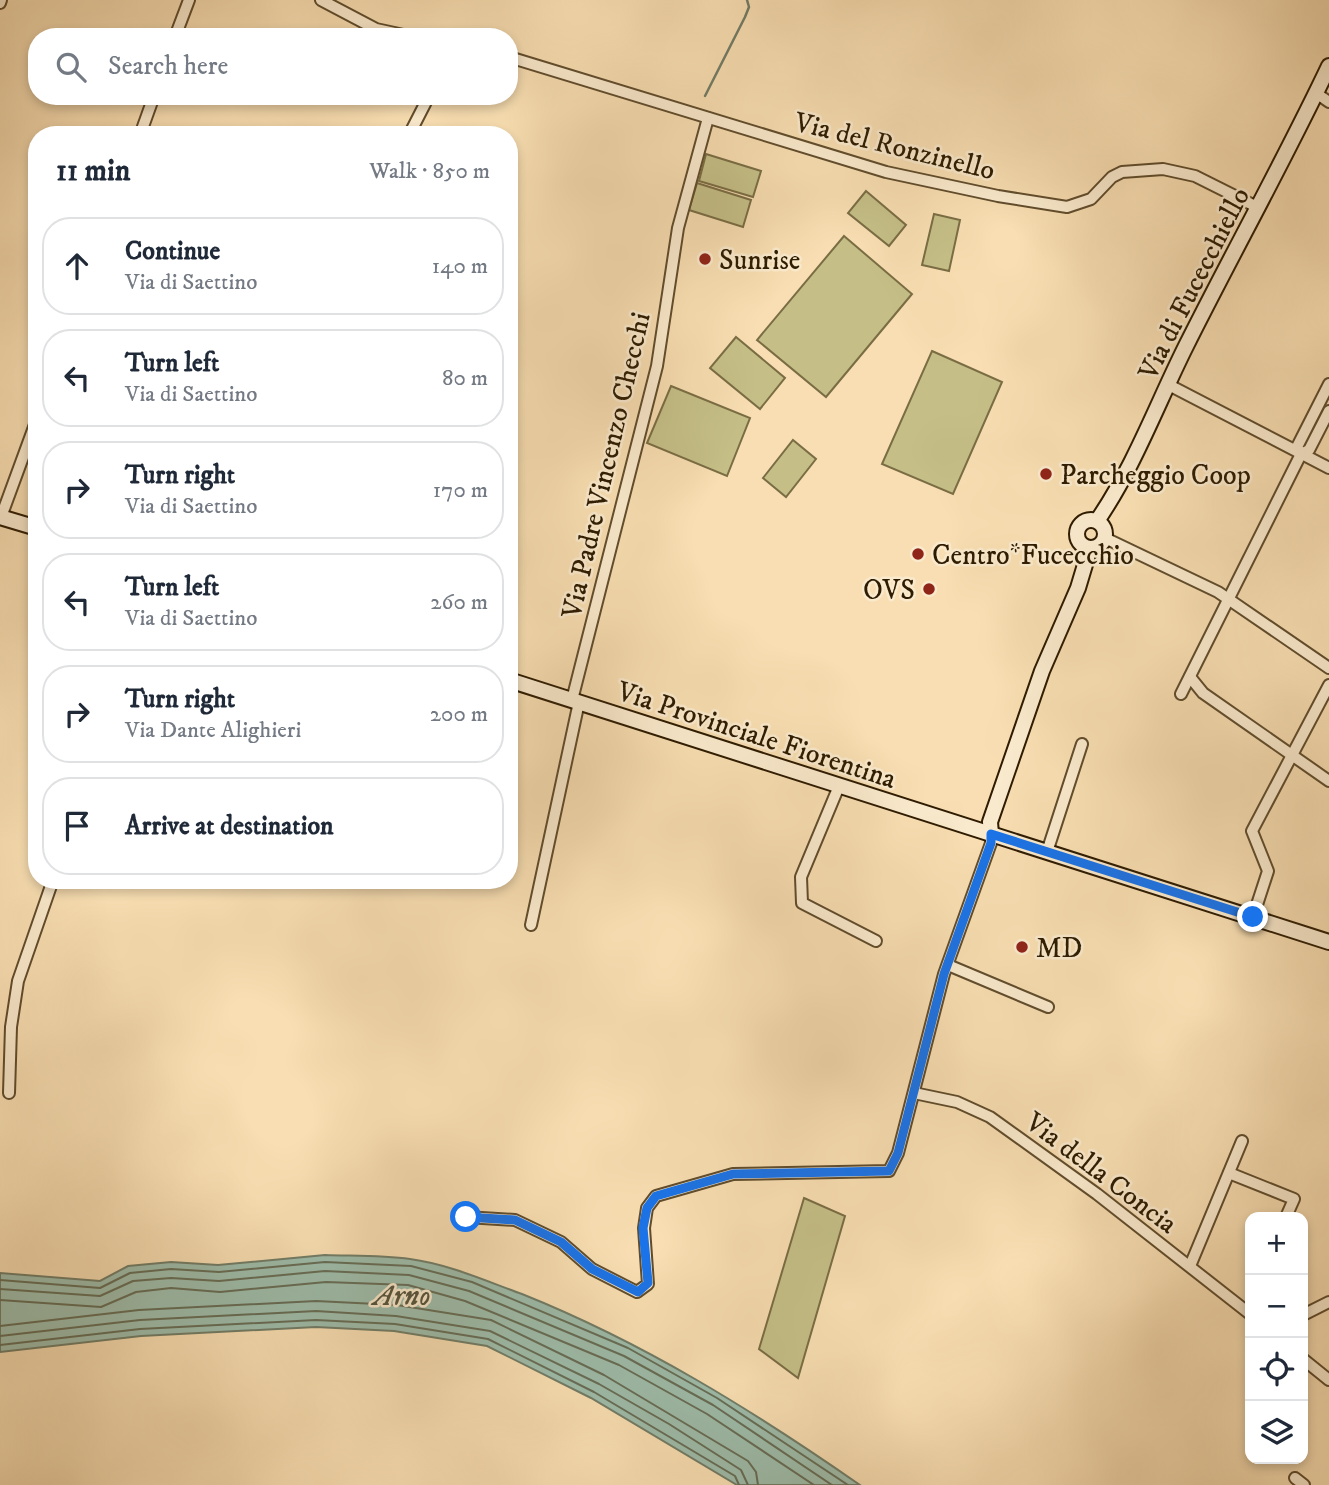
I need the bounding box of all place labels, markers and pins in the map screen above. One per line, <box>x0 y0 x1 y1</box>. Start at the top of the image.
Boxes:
place label: Sunrise <box>719 243 800 278</box>
marker: Sunrise <box>697 251 713 267</box>
place label: Parcheggio Coop <box>1060 458 1251 493</box>
marker: Parcheggio Coop <box>1038 466 1054 482</box>
place label: Centro*Fucecchio <box>932 538 1134 573</box>
marker: Centro*Fucecchio <box>910 546 926 562</box>
place label: OVS <box>863 573 915 608</box>
marker: OVS <box>921 581 937 597</box>
place label: MD <box>1036 931 1082 966</box>
marker: MD <box>1014 939 1030 955</box>

